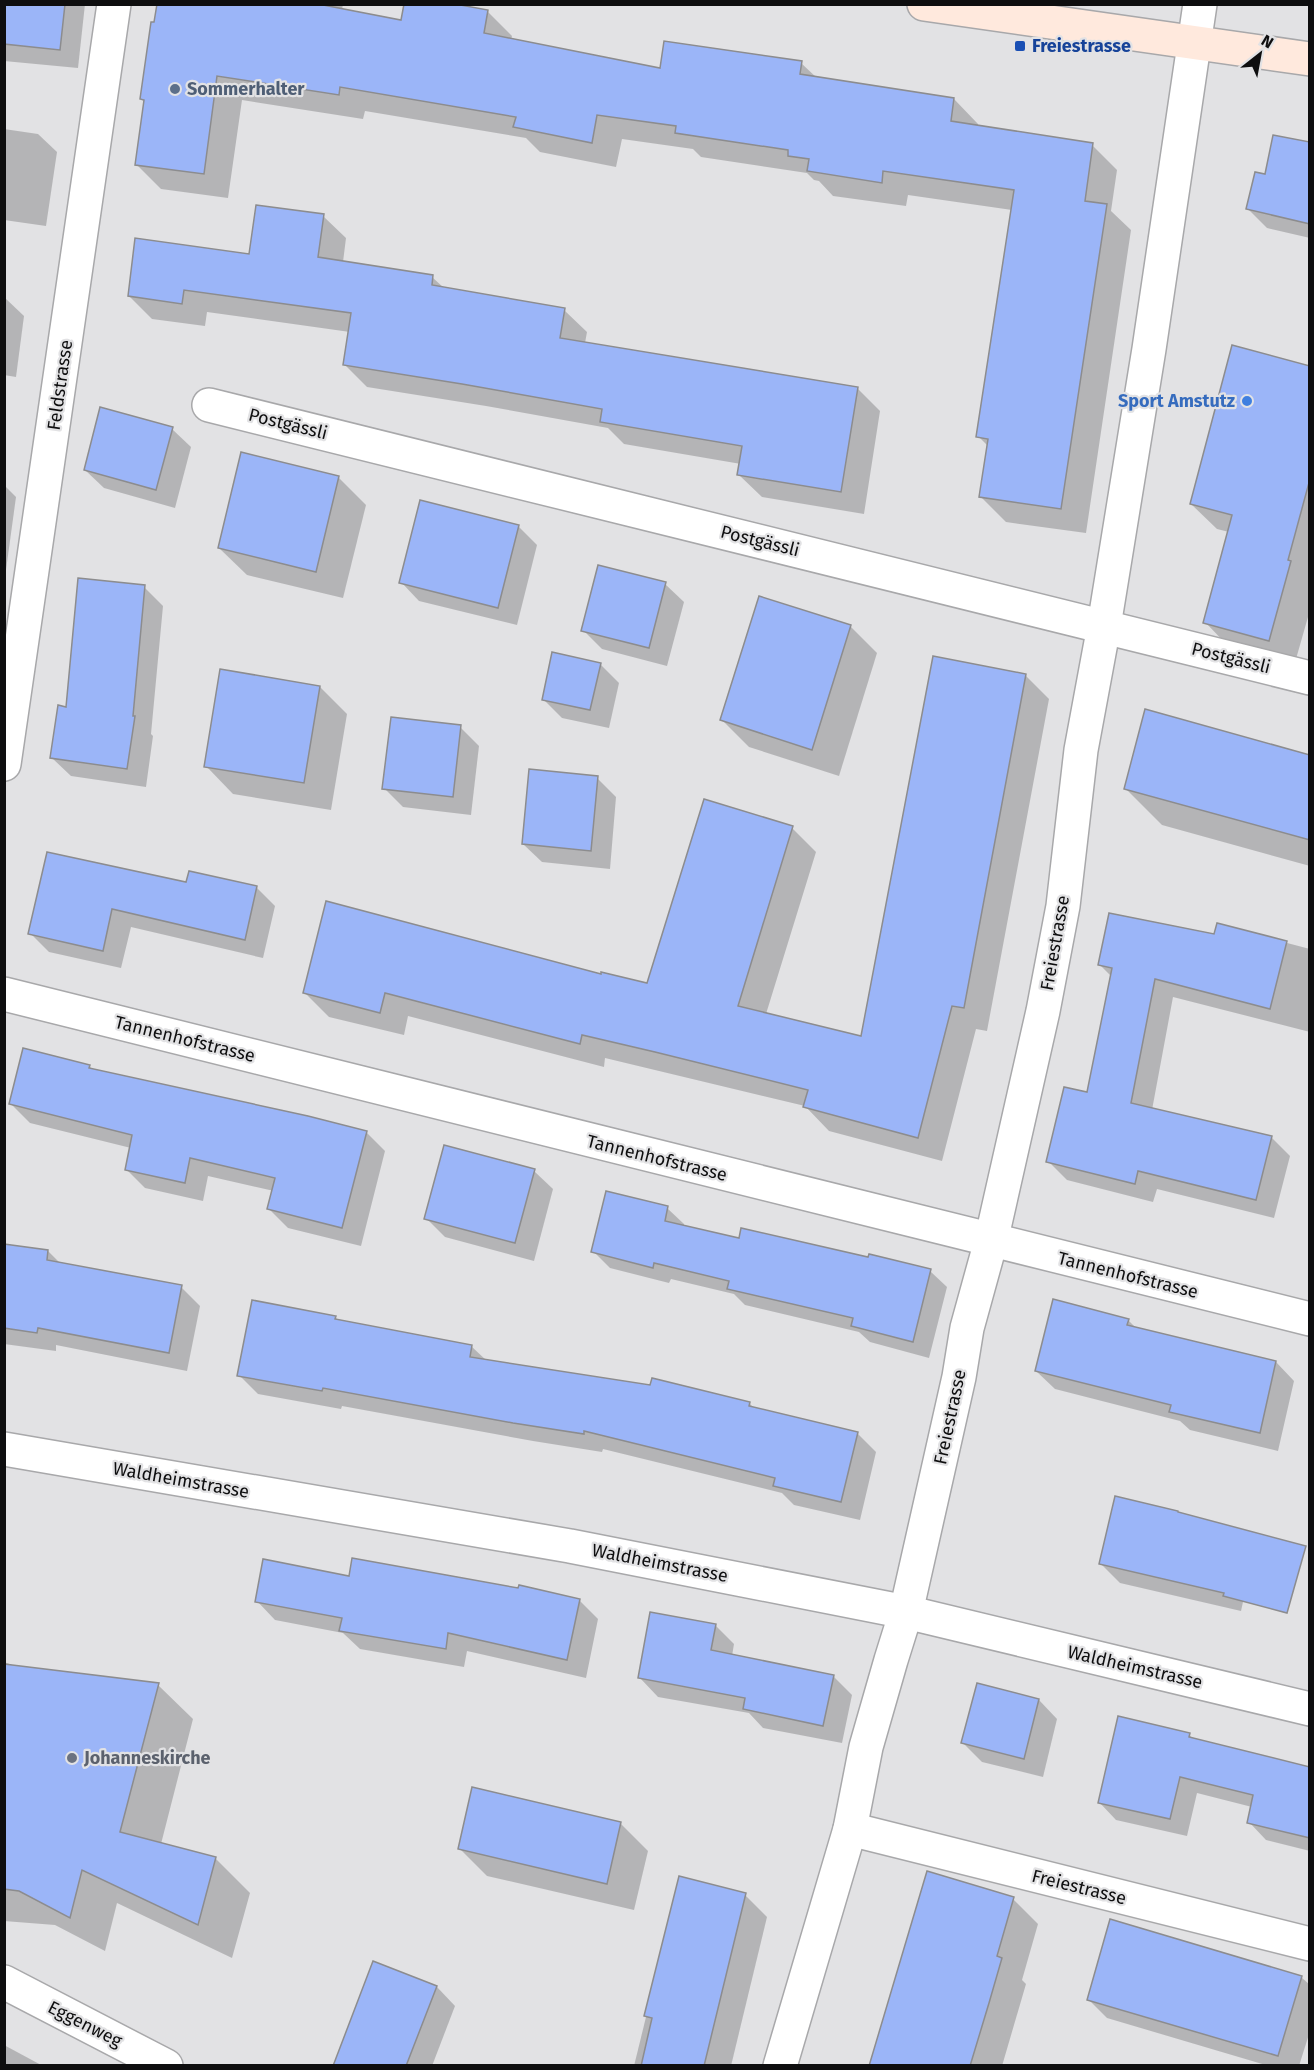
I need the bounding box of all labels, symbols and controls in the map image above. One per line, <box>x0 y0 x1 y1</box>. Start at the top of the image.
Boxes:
north arrow <box>1230 24 1290 84</box>
text: N <box>1258 31 1277 52</box>
place label: Freiestrasse <box>1032 35 1131 57</box>
marker: Freiestrasse <box>1013 39 1027 53</box>
place label: Sommerhalter <box>187 78 305 100</box>
marker: Sommerhalter <box>168 82 182 96</box>
street label: Feldstrasse <box>43 338 77 432</box>
place label: Sport Amstutz <box>1118 390 1235 412</box>
marker: Sport Amstutz <box>1240 394 1254 408</box>
street label: Postgässli <box>246 404 330 444</box>
street label: Postgässli <box>718 521 802 561</box>
street label: Postgässli <box>1189 638 1273 678</box>
street label: Freiestrasse <box>1036 894 1074 992</box>
street label: Tannenhofstrasse <box>113 1011 257 1067</box>
street label: Tannenhofstrasse <box>585 1130 729 1186</box>
street label: Tannenhofstrasse <box>1056 1247 1200 1303</box>
street label: Freiestrasse <box>929 1367 971 1467</box>
street label: Waldheimstrasse <box>111 1457 251 1503</box>
street label: Waldheimstrasse <box>590 1539 730 1587</box>
street label: Waldheimstrasse <box>1065 1641 1205 1693</box>
place label: Johanneskirche <box>83 1747 211 1769</box>
marker: Johanneskirche <box>65 1751 79 1765</box>
street label: Freiestrasse <box>1029 1865 1129 1909</box>
street label: Eggenweg <box>44 1996 126 2052</box>

